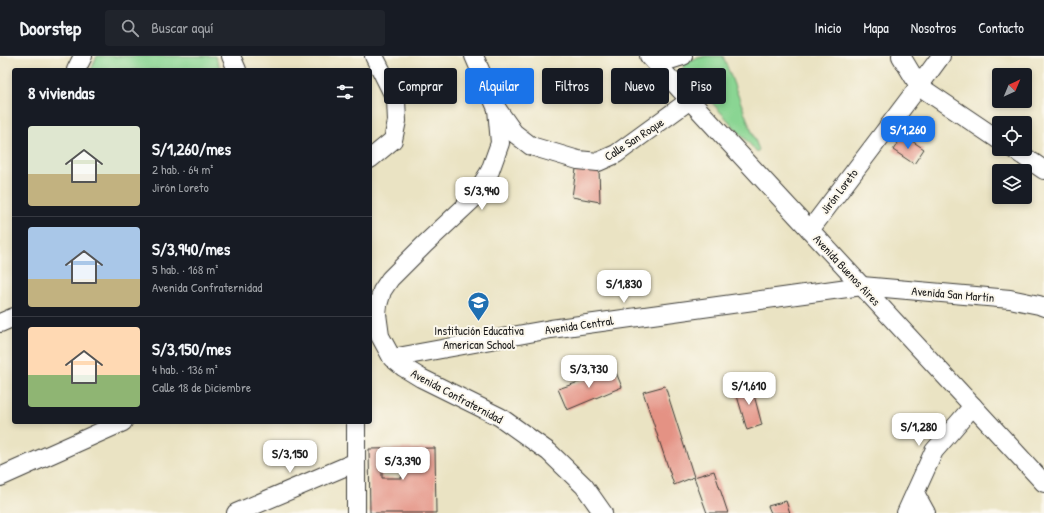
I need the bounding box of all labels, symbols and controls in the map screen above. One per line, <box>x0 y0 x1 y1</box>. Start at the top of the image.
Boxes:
search box <box>105 10 385 46</box>
text: Doorstep <box>20 15 81 41</box>
icon: search <box>119 17 141 39</box>
text: Buscar aquí <box>151 17 214 38</box>
text: Inicio <box>815 18 841 37</box>
text: Mapa <box>863 18 889 37</box>
text: Nosotros <box>911 18 956 37</box>
text: Contacto <box>978 18 1024 37</box>
chip: Comprar <box>384 68 457 104</box>
chip: Alquilar <box>465 68 534 104</box>
chip: Filtros <box>542 68 603 104</box>
chip: Nuevo <box>611 68 669 104</box>
chip: Piso <box>677 68 726 104</box>
north arrow <box>992 68 1032 108</box>
map controls <box>992 68 1032 204</box>
text: 8 viviendas <box>28 81 95 104</box>
icon: filters <box>334 81 356 103</box>
street label: Calle San Roque <box>601 113 667 165</box>
pin: S/1,260 <box>871 116 945 150</box>
button: locate <box>992 116 1032 156</box>
text: S/1,260 <box>890 120 926 138</box>
text: S/1,260/mes <box>152 137 231 160</box>
icon: home <box>60 142 108 190</box>
text: 2 hab. · 64 m² <box>152 160 213 178</box>
button: layers <box>992 164 1032 204</box>
street label: Jirón Loreto <box>816 165 862 217</box>
pin: S/3,940 <box>445 177 519 211</box>
text: Jirón Loreto <box>152 178 209 196</box>
text: S/3,940 <box>464 181 500 199</box>
street label: Avenida Buenos Aires <box>810 231 885 310</box>
text: S/3,940/mes <box>152 237 230 260</box>
icon: home <box>60 243 108 291</box>
text: 5 hab. · 168 m² <box>152 260 218 278</box>
pin: S/1,830 <box>587 270 661 304</box>
text: S/1,830 <box>606 274 642 292</box>
text: Avenida Confraternidad <box>152 278 262 296</box>
street label: Avenida San Martín <box>911 282 995 306</box>
school or university icon: Institución Educativa American School <box>466 290 492 323</box>
street label: Avenida Central <box>544 312 615 338</box>
place label: Institución Educativa American School <box>434 322 524 353</box>
text: S/3,150/mes <box>152 337 231 360</box>
icon: home <box>60 343 108 391</box>
pin: S/3,730 <box>552 355 626 389</box>
text: S/3,730 <box>570 359 608 377</box>
text: 4 hab. · 136 m² <box>152 360 218 378</box>
street label: Avenida Confraternidad <box>408 365 506 428</box>
pin: S/1,610 <box>712 372 786 406</box>
text: S/1,610 <box>732 376 766 394</box>
text: Calle 18 de Diciembre <box>152 378 251 396</box>
pin: S/1,280 <box>882 413 956 447</box>
text: S/1,280 <box>901 417 937 435</box>
pin: S/3,150 <box>253 440 327 474</box>
text: S/3,150 <box>272 444 308 462</box>
pin: S/3,390 <box>366 447 440 481</box>
text: S/3,390 <box>385 451 421 469</box>

